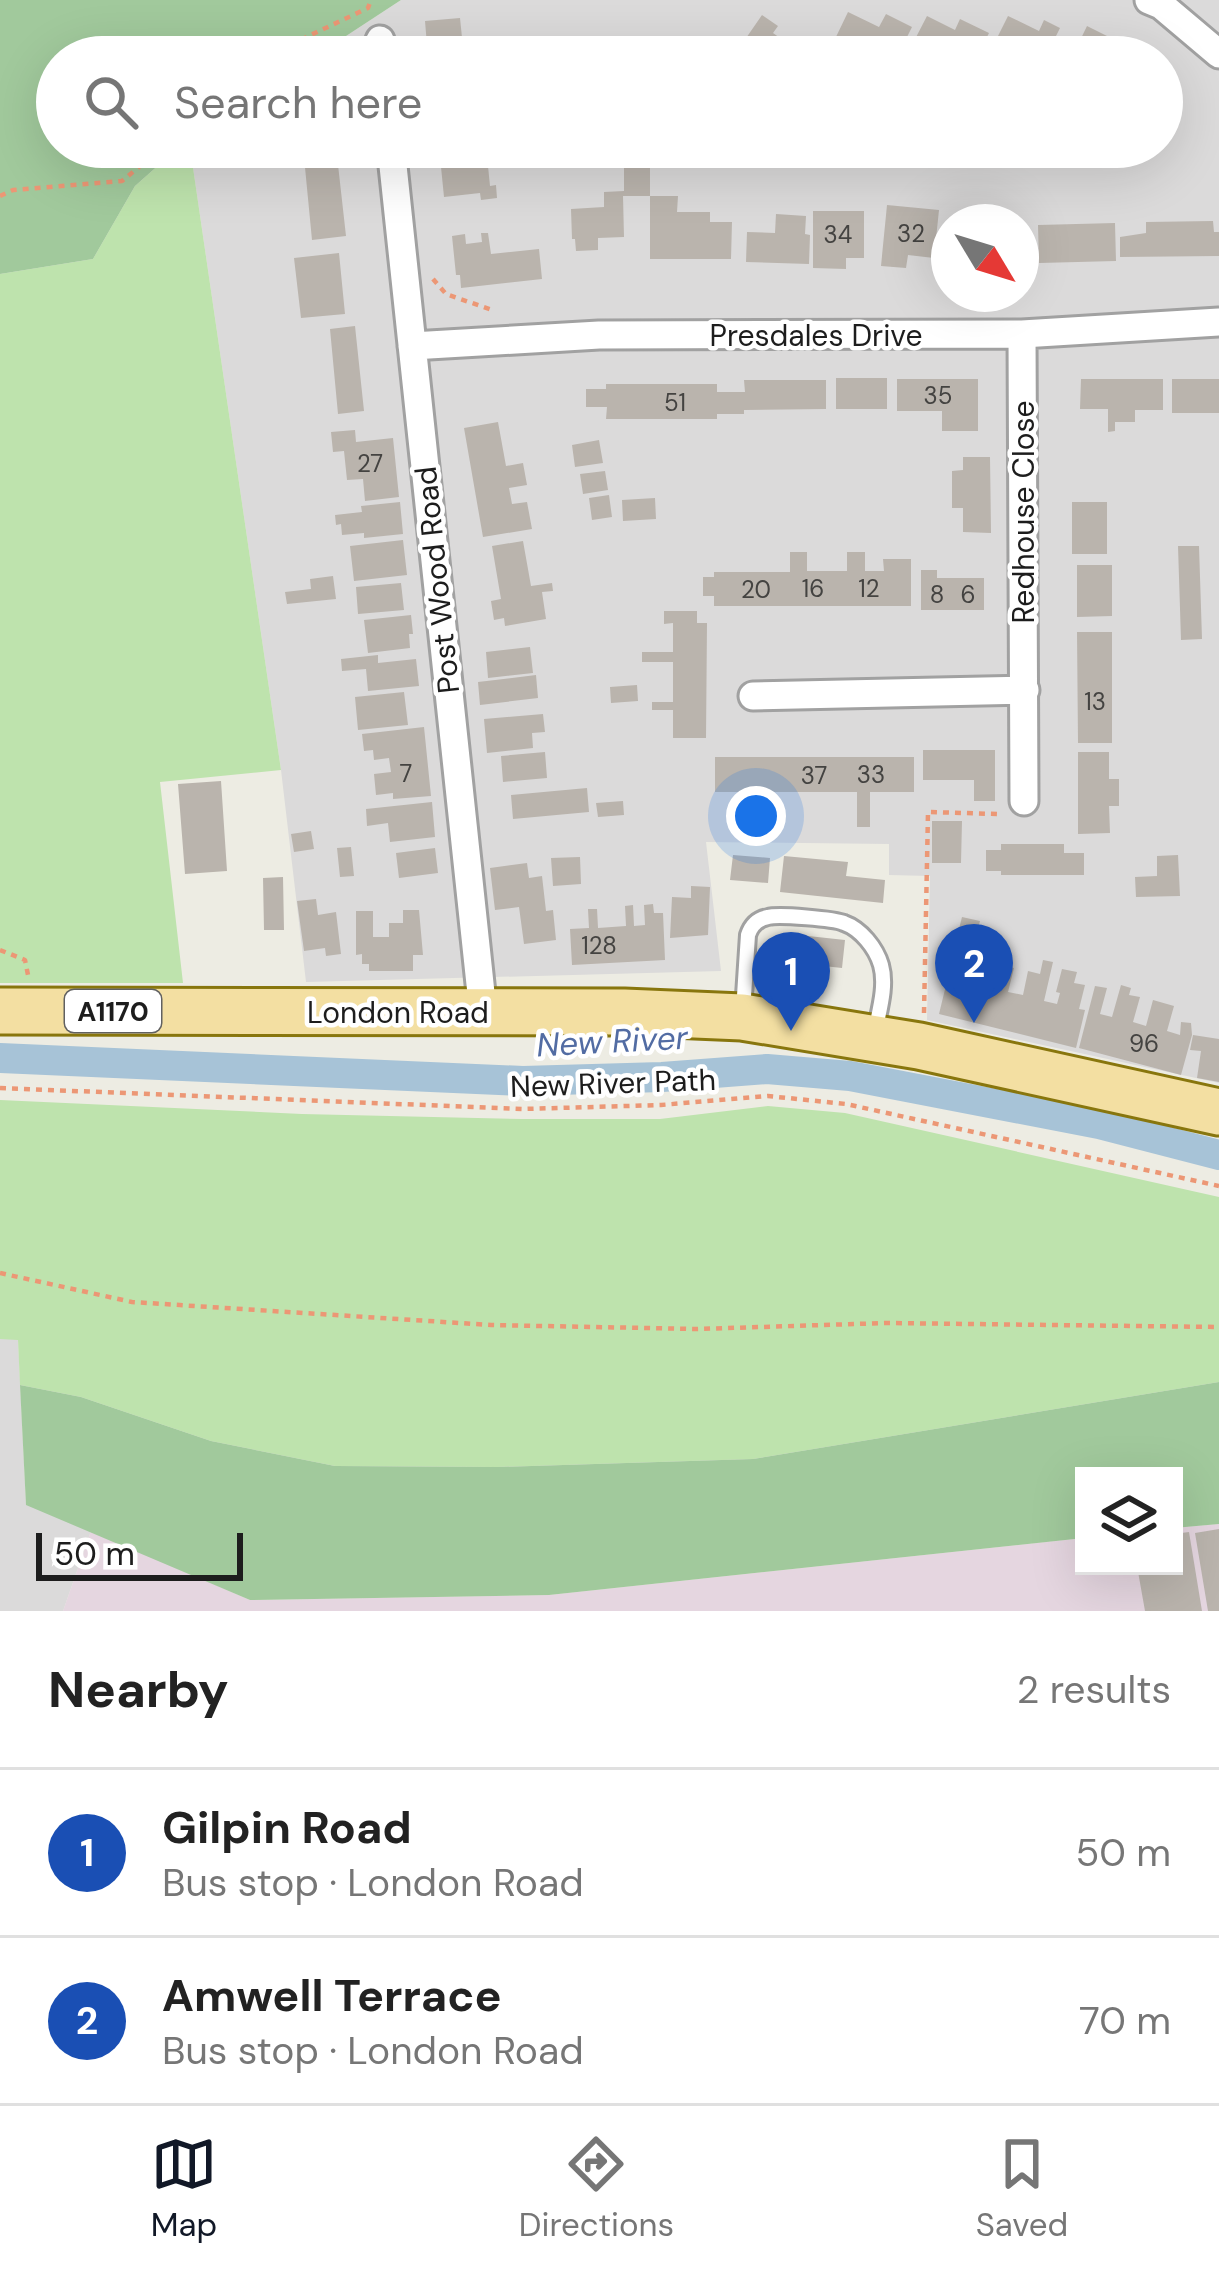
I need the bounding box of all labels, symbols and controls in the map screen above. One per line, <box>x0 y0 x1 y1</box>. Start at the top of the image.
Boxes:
search box <box>36 36 1183 168</box>
icon: search <box>78 69 144 135</box>
text: Search here <box>174 73 422 132</box>
north arrow <box>931 204 1039 312</box>
house number: 32 <box>897 218 925 249</box>
house number: 34 <box>824 219 852 250</box>
street label: Presdales Drive <box>710 316 922 355</box>
house number: 35 <box>924 380 952 411</box>
house number: 51 <box>664 387 686 418</box>
street label: Redhouse Close <box>1004 400 1043 624</box>
house number: 27 <box>357 448 383 479</box>
street label: Post Wood Road <box>406 464 468 696</box>
house number: 16 <box>802 573 824 604</box>
house number: 12 <box>858 573 880 604</box>
house number: 20 <box>741 574 771 605</box>
house number: 8 <box>930 579 944 610</box>
house number: 6 <box>960 579 976 610</box>
house number: 13 <box>1084 686 1106 717</box>
house number: 7 <box>400 758 412 789</box>
house number: 33 <box>857 759 885 790</box>
house number: 37 <box>801 760 827 791</box>
your location <box>726 786 786 846</box>
pin: 2 <box>935 924 1013 1023</box>
house number: 128 <box>581 930 617 961</box>
pin: 1 <box>752 932 830 1031</box>
road number: A1170 <box>65 990 161 1032</box>
street label: London Road <box>307 993 489 1032</box>
water label: New River <box>535 1016 690 1066</box>
house number: 96 <box>1129 1028 1159 1059</box>
street label: New River Path <box>509 1060 717 1106</box>
map controls <box>1075 1467 1183 1575</box>
button: layers <box>1075 1467 1183 1575</box>
scale bar <box>36 1527 243 1580</box>
text: 50 m <box>54 1532 135 1575</box>
text: Nearby <box>48 1656 229 1723</box>
text: 2 results <box>1017 1664 1171 1715</box>
text: Gilpin Road <box>162 1798 412 1857</box>
text: 1 <box>80 1827 94 1878</box>
text: 50 m <box>1075 1827 1171 1878</box>
text: Bus stop · London Road <box>162 1857 584 1908</box>
text: Amwell Terrace <box>162 1966 502 2025</box>
text: 2 <box>76 1995 98 2046</box>
text: 70 m <box>1079 1995 1171 2046</box>
text: Bus stop · London Road <box>162 2025 584 2076</box>
tab: Map <box>151 2131 217 2246</box>
tab: Directions <box>519 2131 674 2246</box>
tab: Saved <box>976 2131 1068 2246</box>

